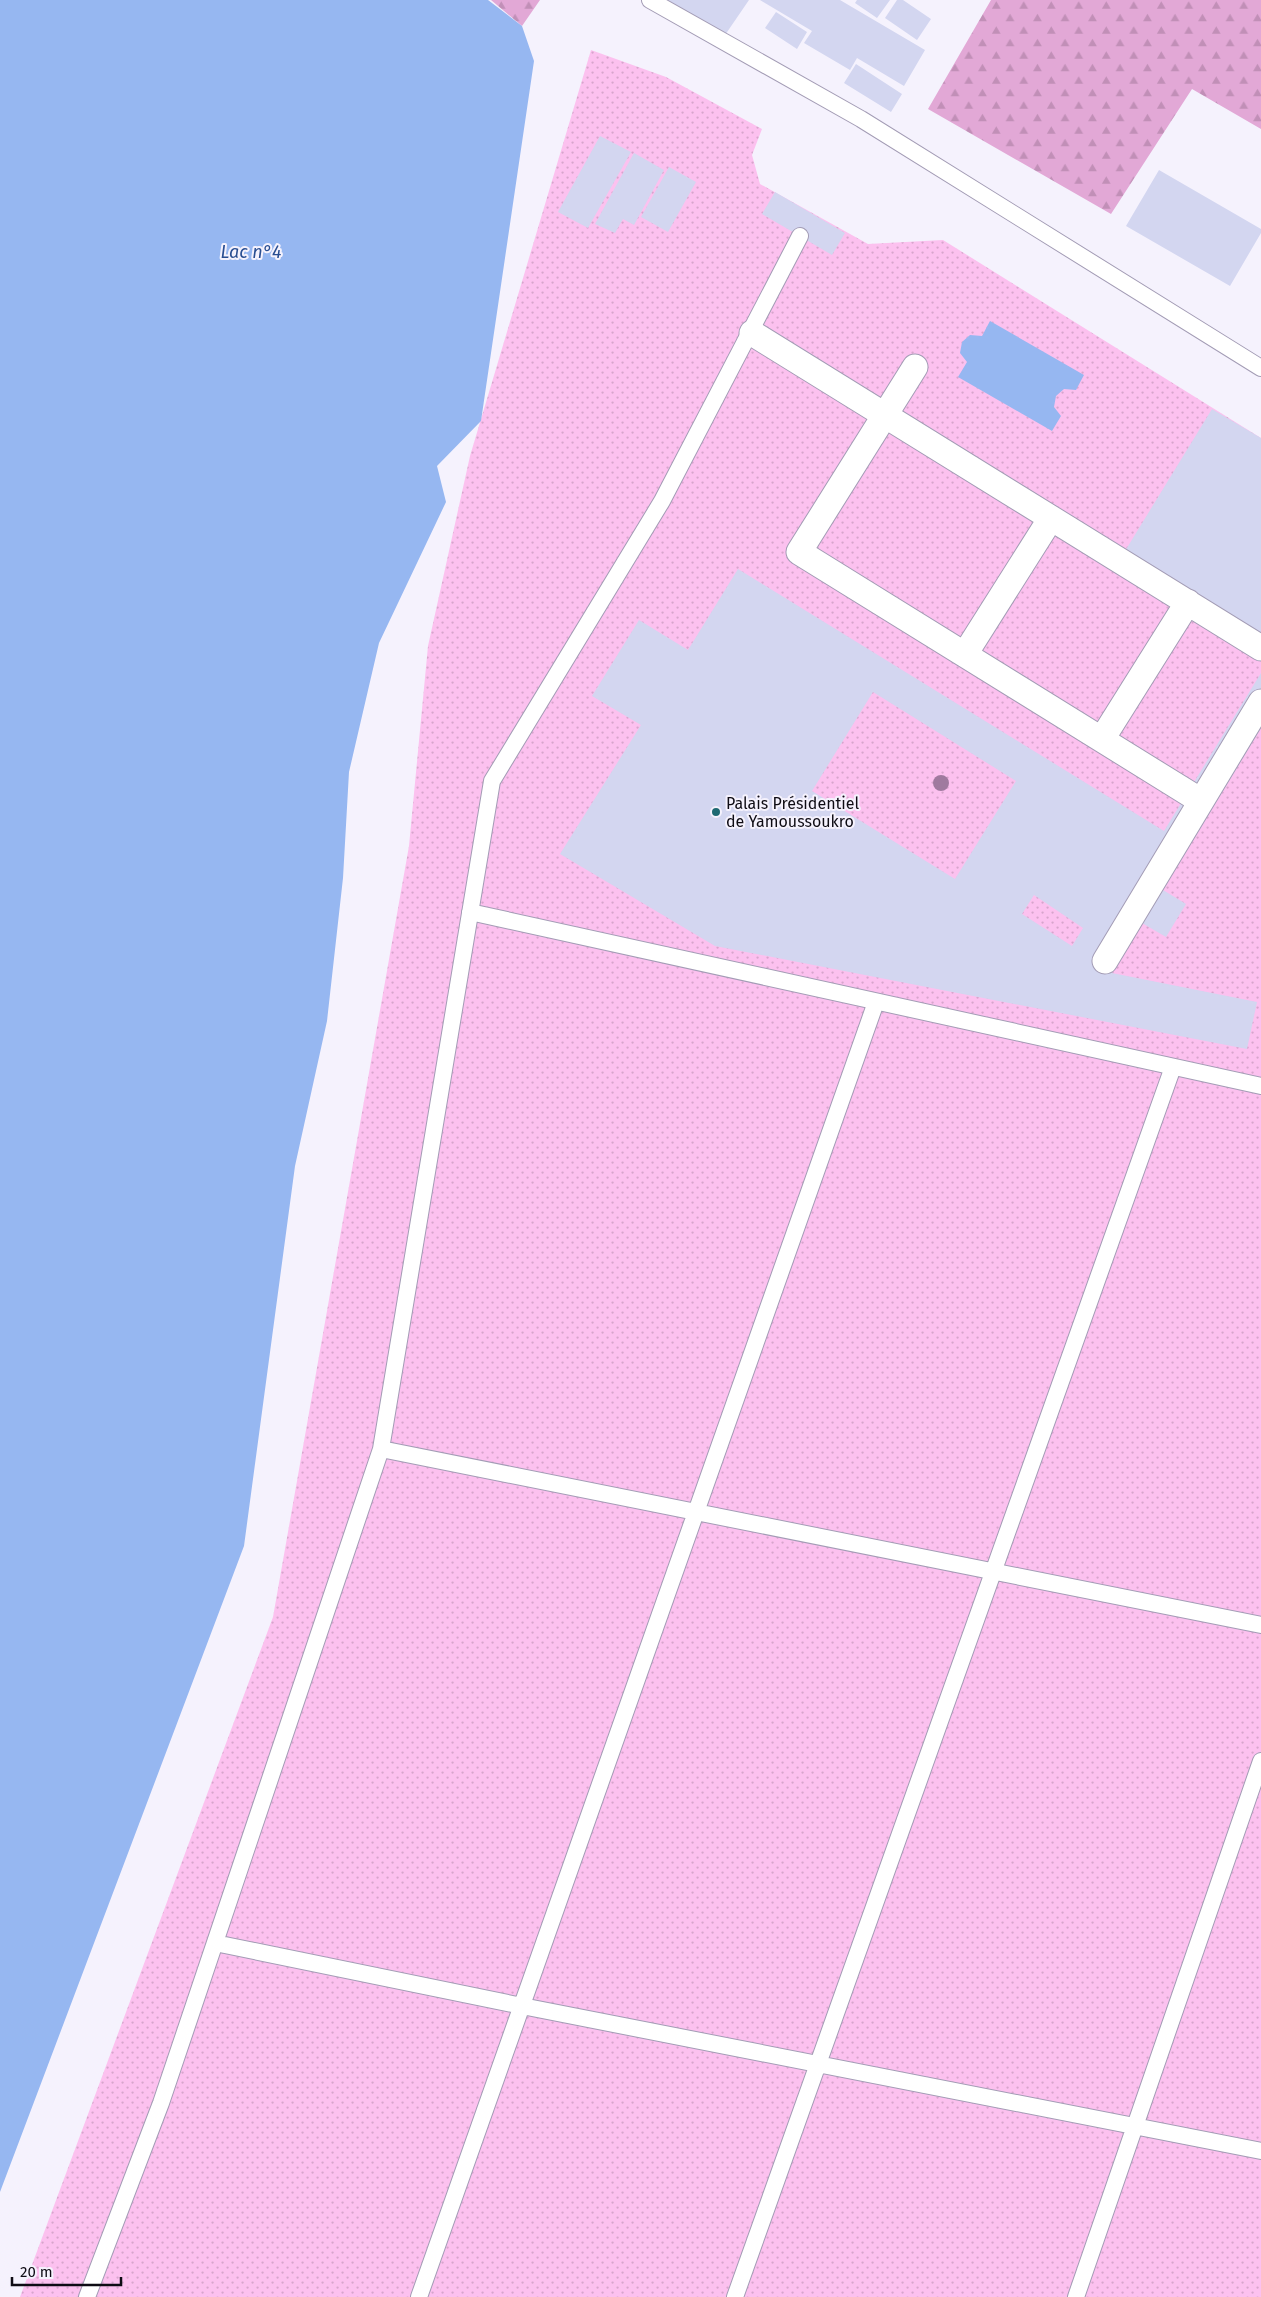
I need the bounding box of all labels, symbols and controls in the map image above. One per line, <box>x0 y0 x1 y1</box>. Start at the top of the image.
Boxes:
water label: Lac n°4 <box>220 241 282 263</box>
place label: Palais Présidentiel de Yamoussoukro <box>726 794 860 831</box>
marker: Palais Présidentiel de Yamoussoukro <box>710 806 722 818</box>
scale bar <box>12 2254 121 2286</box>
text: 20 m <box>20 2263 53 2281</box>

